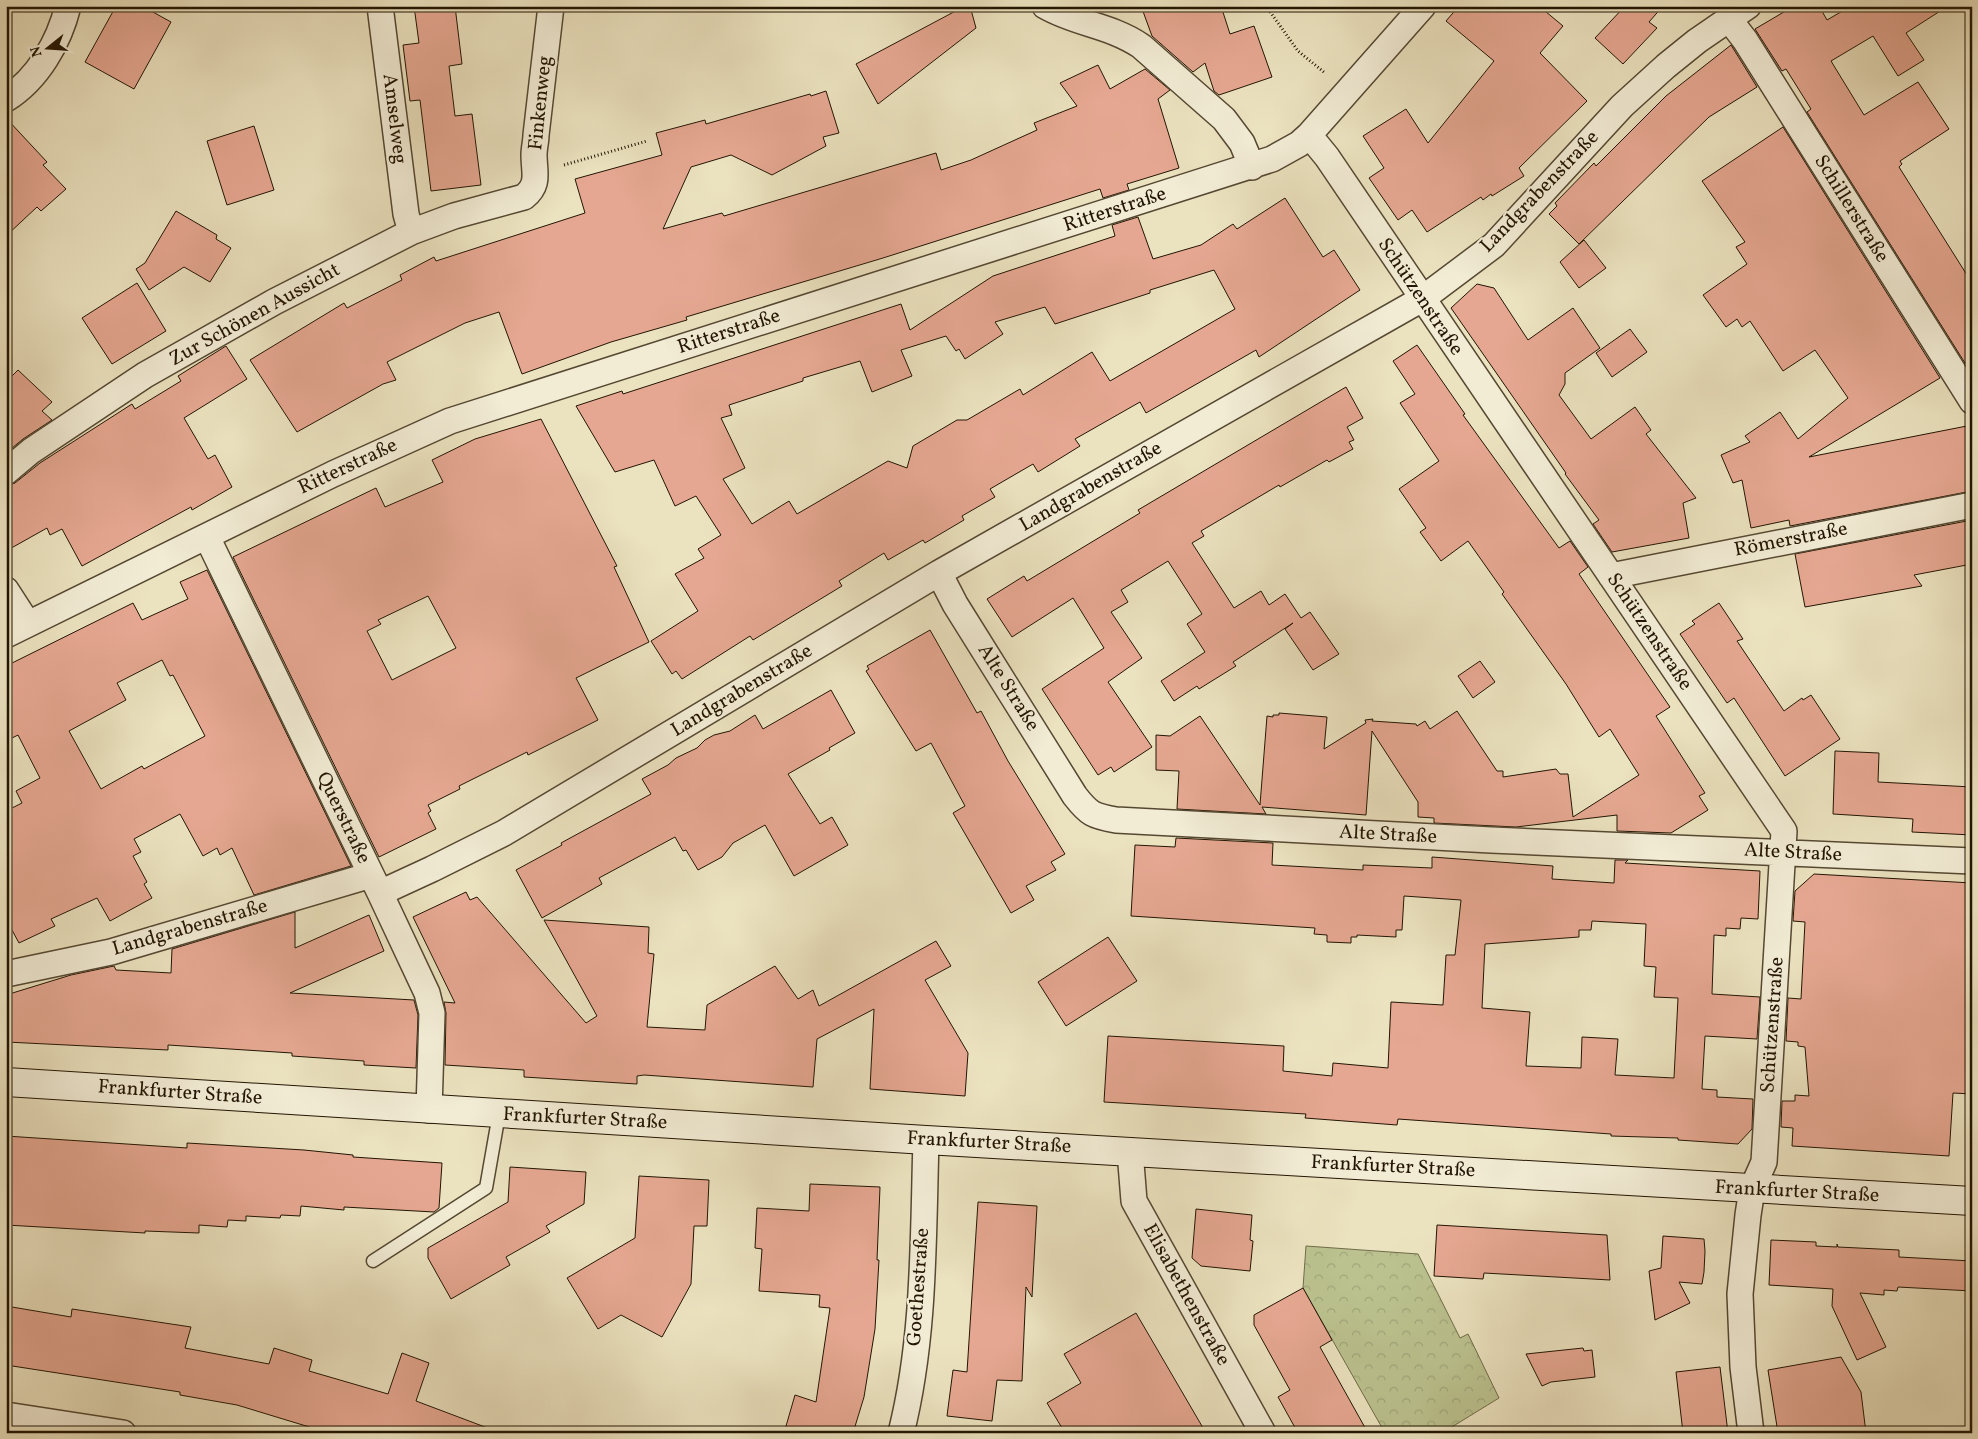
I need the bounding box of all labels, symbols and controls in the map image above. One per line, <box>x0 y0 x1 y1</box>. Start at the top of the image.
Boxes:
north arrow <box>22 22 72 72</box>
text: N <box>26 44 48 59</box>
street label: Finkenweg <box>522 54 560 152</box>
street label: Amselweg <box>375 72 413 166</box>
street label: Landgrabenstraße <box>1474 124 1606 260</box>
street label: Schillerstraße <box>1807 150 1895 268</box>
street label: Ritterstraße <box>1060 180 1170 240</box>
street label: Schützenstraße <box>1370 233 1470 361</box>
street label: Zur Schönen Aussicht <box>165 256 345 374</box>
street label: Ritterstraße <box>674 302 784 362</box>
street label: Ritterstraße <box>294 432 402 502</box>
street label: Landgrabenstraße <box>1014 435 1168 539</box>
street label: Römerstraße <box>1732 515 1850 565</box>
street label: Schützenstraße <box>1599 568 1699 696</box>
street label: Landgrabenstraße <box>666 638 818 744</box>
street label: Alte Straße <box>970 639 1046 737</box>
street label: Querstraße <box>309 767 377 869</box>
street label: Alte Straße <box>1338 818 1438 852</box>
street label: Alte Straße <box>1743 836 1843 870</box>
street label: Landgrabenstraße <box>109 892 271 964</box>
street label: Schützenstraße <box>1754 956 1792 1094</box>
street label: Frankfurter Straße <box>97 1073 263 1113</box>
street label: Frankfurter Straße <box>502 1101 668 1137</box>
street label: Frankfurter Straße <box>906 1125 1072 1161</box>
street label: Frankfurter Straße <box>1310 1149 1476 1185</box>
street label: Frankfurter Straße <box>1714 1174 1880 1210</box>
street label: Elisabethenstraße <box>1135 1219 1237 1371</box>
street label: Goethestraße <box>901 1227 937 1347</box>

